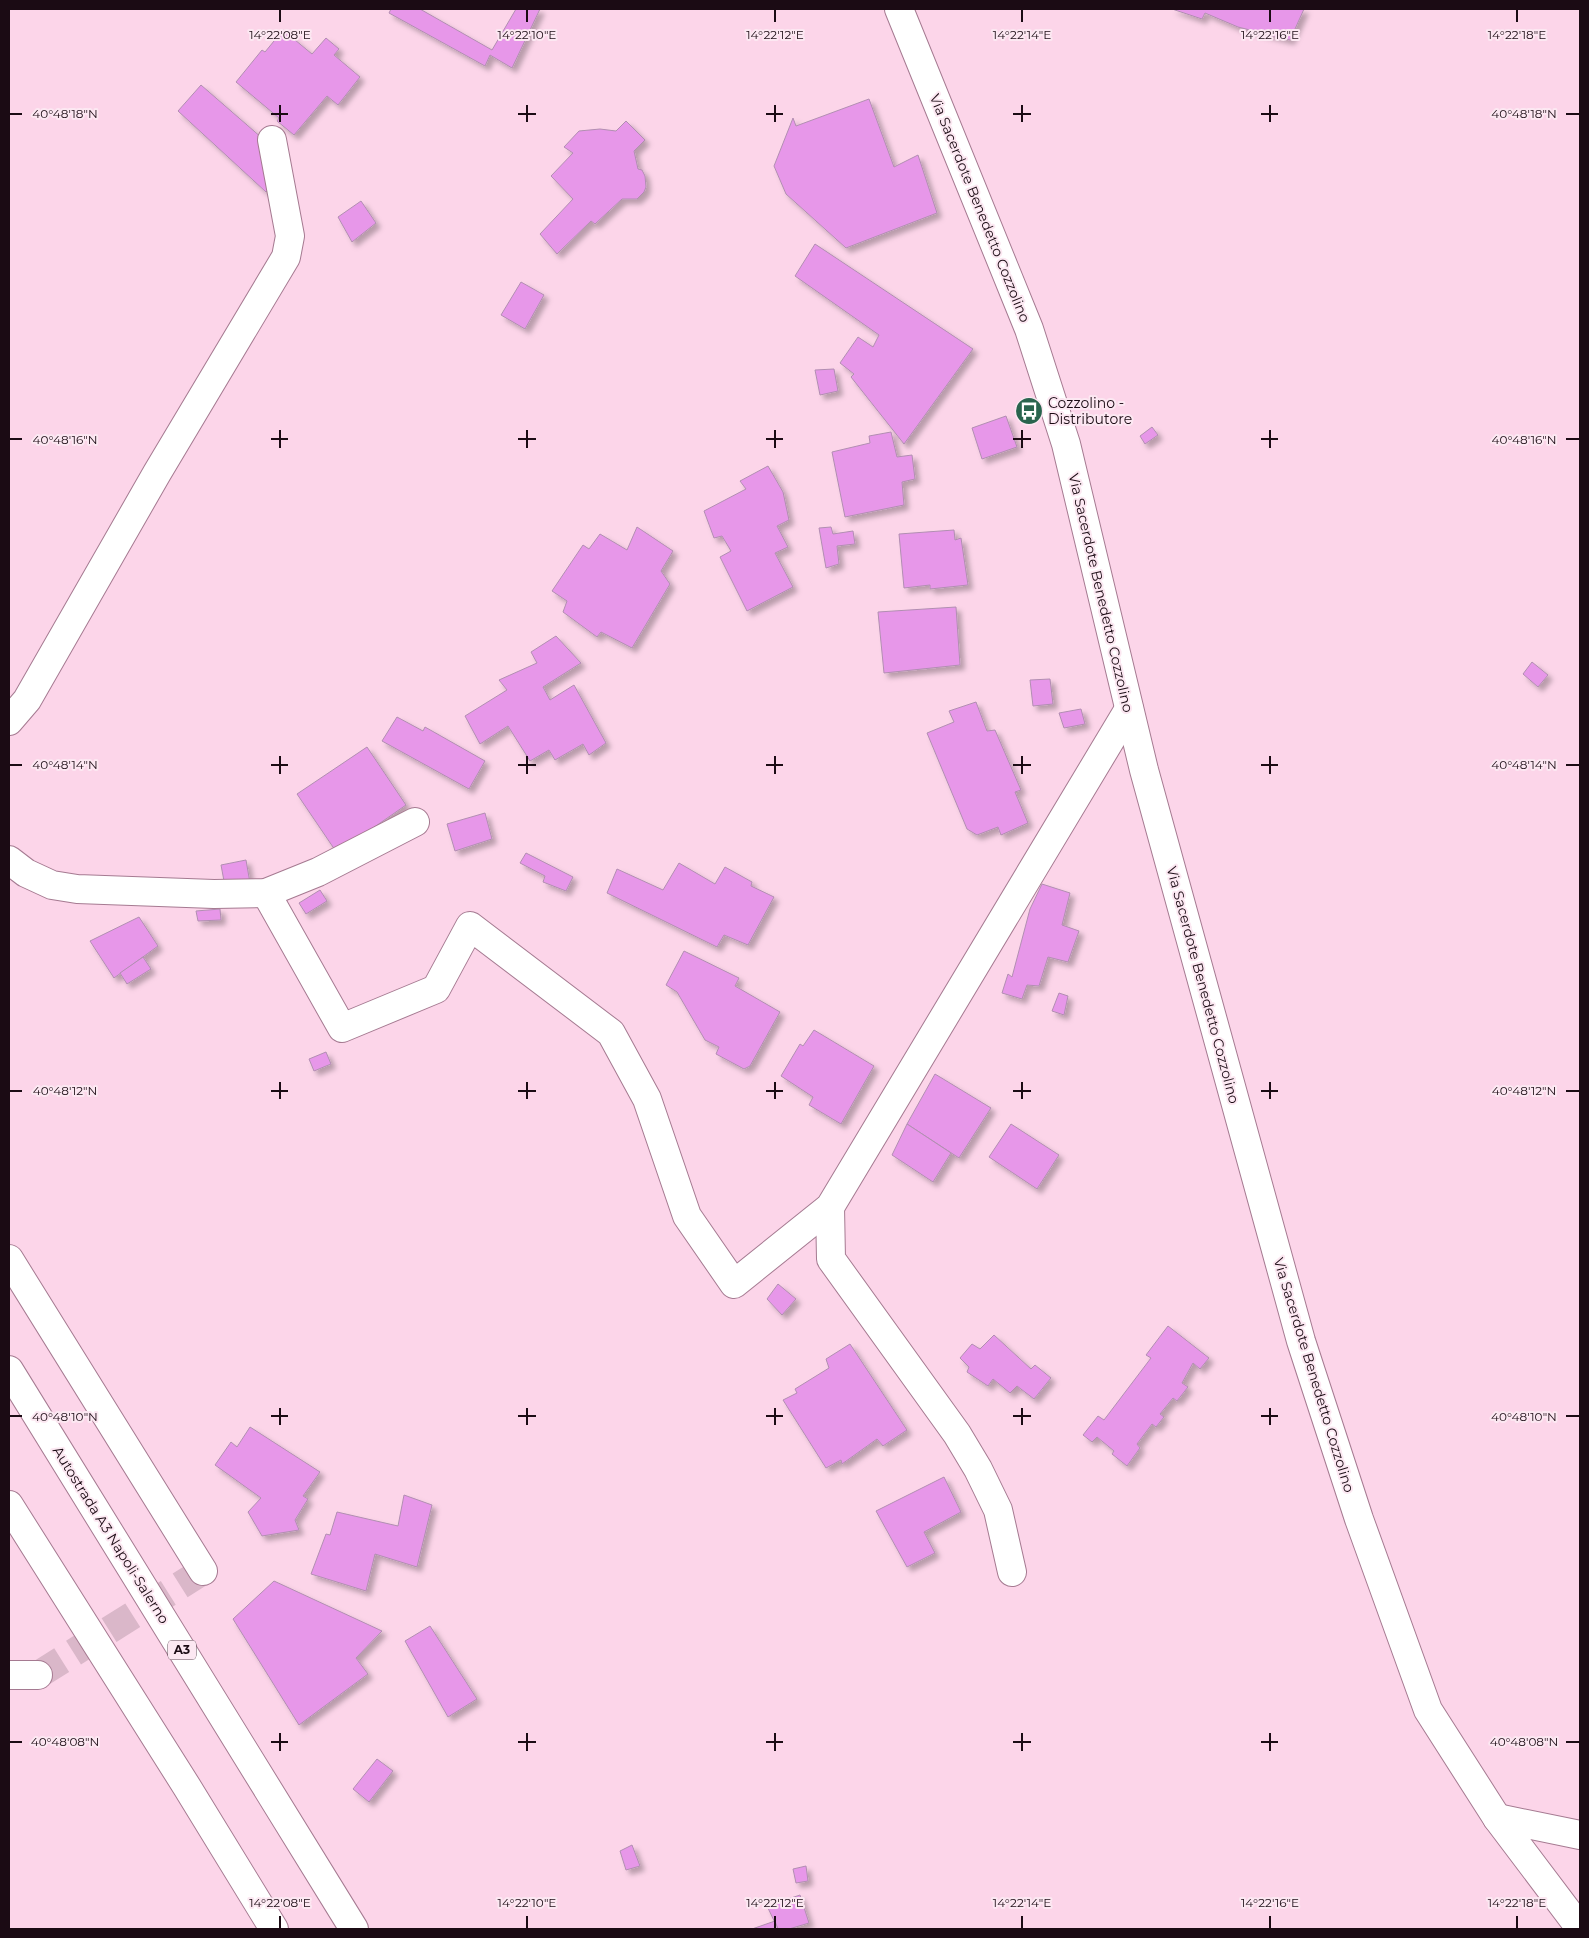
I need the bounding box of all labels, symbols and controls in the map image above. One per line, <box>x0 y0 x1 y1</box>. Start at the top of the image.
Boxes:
text: 14°22'08"E <box>249 27 311 42</box>
text: 14°22'10"E <box>498 27 556 42</box>
text: 14°22'12"E <box>746 27 804 42</box>
text: 14°22'14"E <box>993 27 1051 42</box>
text: 14°22'16"E <box>1241 27 1299 42</box>
text: 14°22'18"E <box>1488 27 1546 42</box>
street label: Via Sacerdote Benedetto Cozzolino <box>926 91 1034 325</box>
text: 40°48'18"N <box>32 106 98 121</box>
text: 40°48'18"N <box>1491 106 1557 121</box>
place label: Cozzolino - Distributore <box>1048 394 1132 428</box>
bus stop icon: Cozzolino - Distributore <box>1014 396 1044 426</box>
text: 40°48'16"N <box>33 432 97 447</box>
text: 40°48'16"N <box>1492 432 1556 447</box>
street label: Via Sacerdote Benedetto Cozzolino <box>1065 472 1137 714</box>
text: 40°48'14"N <box>32 757 98 772</box>
text: 40°48'14"N <box>1491 757 1557 772</box>
street label: Via Sacerdote Benedetto Cozzolino <box>1163 864 1243 1106</box>
text: 40°48'12"N <box>33 1083 97 1098</box>
text: 40°48'12"N <box>1492 1083 1556 1098</box>
street label: Via Sacerdote Benedetto Cozzolino <box>1270 1255 1358 1495</box>
text: 40°48'10"N <box>32 1409 98 1424</box>
text: 40°48'10"N <box>1491 1409 1557 1424</box>
street label: Autostrada A3 Napoli-Salerno <box>49 1443 173 1627</box>
road number: A3 <box>168 1640 196 1660</box>
text: 40°48'08"N <box>31 1734 99 1749</box>
text: 40°48'08"N <box>1490 1734 1558 1749</box>
text: 14°22'08"E <box>249 1895 311 1910</box>
text: 14°22'10"E <box>498 1895 556 1910</box>
text: 14°22'12"E <box>746 1895 804 1910</box>
text: 14°22'14"E <box>993 1895 1051 1910</box>
text: 14°22'16"E <box>1241 1895 1299 1910</box>
text: 14°22'18"E <box>1488 1895 1546 1910</box>

